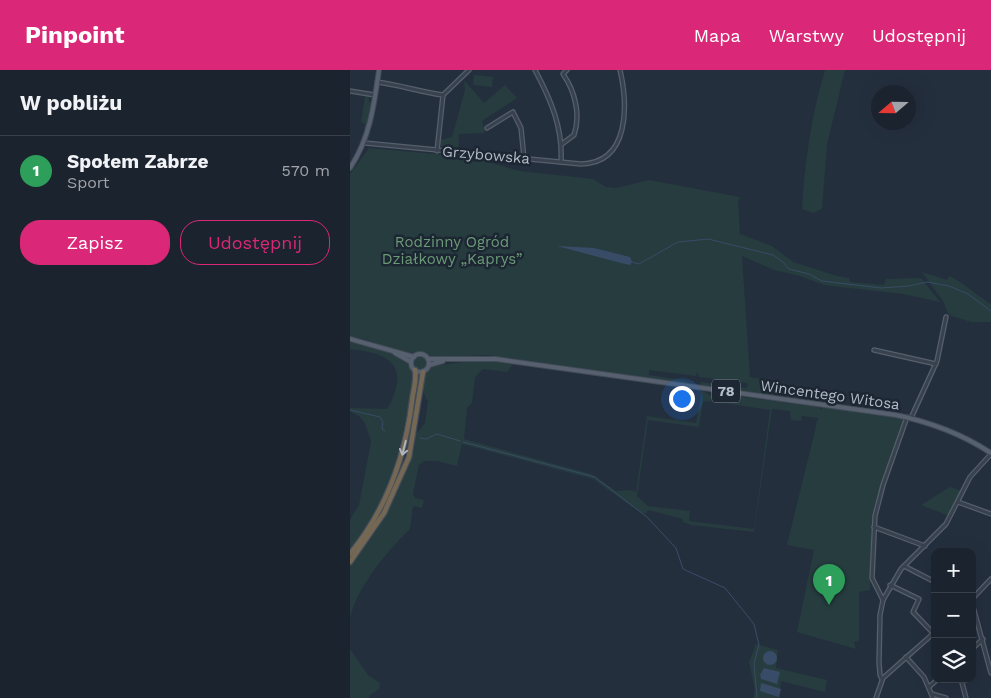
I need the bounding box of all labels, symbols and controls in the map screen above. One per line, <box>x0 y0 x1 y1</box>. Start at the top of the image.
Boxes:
text: Pinpoint <box>25 21 125 49</box>
text: Mapa <box>694 25 741 46</box>
text: Warstwy <box>769 25 844 46</box>
text: Udostępnij <box>872 25 966 46</box>
north arrow <box>871 85 916 130</box>
text: W pobliżu <box>20 90 122 115</box>
street label: Grzybowska <box>441 142 531 168</box>
text: Społem Zabrze <box>67 150 208 173</box>
text: 1 <box>33 161 39 180</box>
text: 570 m <box>281 161 330 180</box>
text: Sport <box>67 173 110 192</box>
button: Zapisz <box>20 220 170 265</box>
button: Udostępnij <box>180 220 330 265</box>
park label: Rodzinny Ogród Działkowy „Kaprys” <box>382 233 522 268</box>
street label: Wincentego Witosa <box>759 376 901 414</box>
road number: 78 <box>712 380 740 402</box>
your location <box>669 386 695 412</box>
one-way arrow <box>399 439 408 455</box>
map controls <box>931 548 976 683</box>
button: + <box>931 548 976 593</box>
pin: 1 <box>813 564 845 605</box>
button: − <box>931 593 976 638</box>
button: layers <box>931 638 976 683</box>

